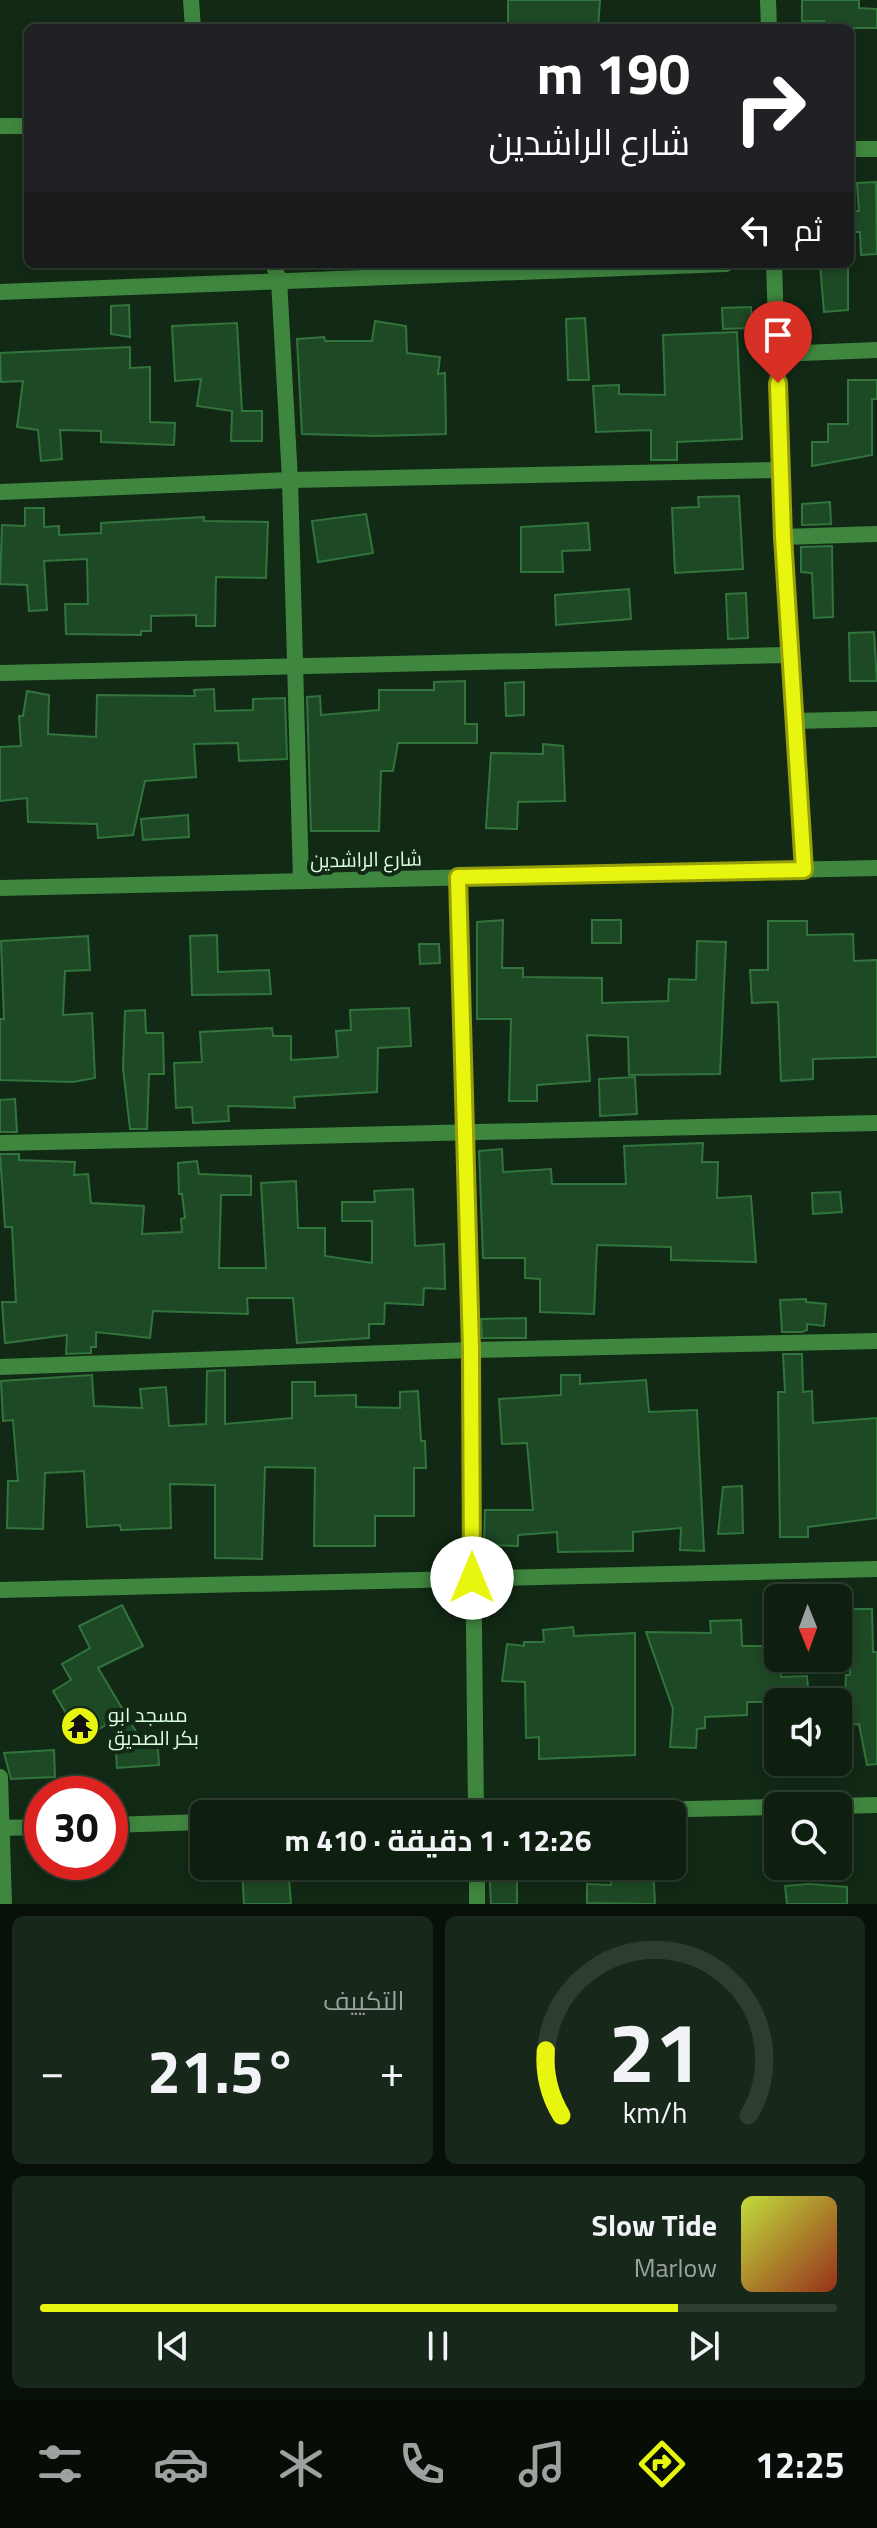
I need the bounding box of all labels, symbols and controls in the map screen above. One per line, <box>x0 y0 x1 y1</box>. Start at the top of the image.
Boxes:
text: 190 m <box>537 31 690 116</box>
icon: right <box>718 56 822 160</box>
text: شارع الراشدين <box>488 114 690 169</box>
text: ثم <box>794 207 822 253</box>
icon: left <box>734 208 778 252</box>
pin <box>744 301 812 383</box>
icon: arrive <box>756 313 800 357</box>
street label: شارع الراشدين <box>310 843 422 875</box>
position arrow <box>430 1536 514 1620</box>
north arrow <box>764 1584 852 1672</box>
map controls <box>764 1584 852 1880</box>
button: sound <box>764 1688 852 1776</box>
place label: مسجد ابو بكر الصديق <box>108 1699 199 1753</box>
temple icon: مسجد ابو بكر الصديق <box>59 1705 101 1747</box>
speed limit sign: 30 <box>24 1776 128 1880</box>
button: search <box>764 1792 852 1880</box>
text: 12:26 · 1 دقيقة · 410 m <box>284 1817 592 1863</box>
text: التكييف <box>323 1981 405 2020</box>
text: 21 <box>608 1988 701 2114</box>
text: 21.5° <box>147 2025 297 2116</box>
text: − <box>40 2037 65 2104</box>
text: + <box>380 2037 404 2104</box>
text: km/h <box>622 2091 687 2134</box>
text: Slow Tide <box>592 2202 717 2248</box>
text: Marlow <box>634 2248 717 2287</box>
icon: previous <box>151 2324 195 2368</box>
icon: pause <box>416 2324 460 2368</box>
icon: next <box>682 2324 726 2368</box>
icon: filters <box>32 2436 88 2492</box>
icon: car <box>153 2436 209 2492</box>
icon: climate <box>273 2436 329 2492</box>
icon: phone <box>394 2436 450 2492</box>
icon: music <box>514 2436 570 2492</box>
icon: directions <box>634 2436 690 2492</box>
text: 12:25 <box>755 2437 845 2492</box>

